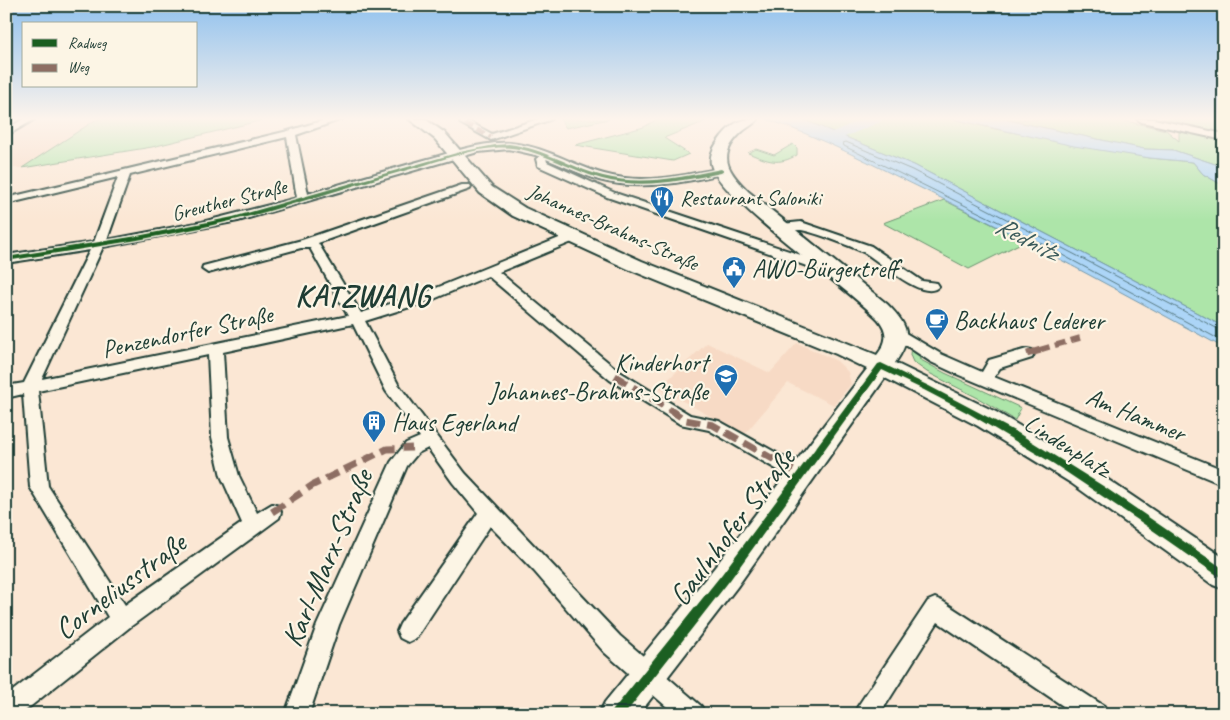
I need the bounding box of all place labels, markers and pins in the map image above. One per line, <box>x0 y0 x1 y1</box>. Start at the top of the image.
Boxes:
restaurant icon: Restaurant Saloniki <box>649 185 675 219</box>
place label: Restaurant Saloniki <box>680 185 824 211</box>
place label: AWO-Bürgertreff <box>752 253 903 285</box>
public building icon: AWO-Bürgertreff <box>721 255 747 289</box>
place label: Backhaus Lederer <box>954 305 1107 337</box>
cafe icon: Backhaus Lederer <box>924 307 950 341</box>
place label: Kinderhort Johannes-Brahms-Straße <box>488 347 712 408</box>
school or university icon: Kinderhort Johannes-Brahms-Straße <box>713 363 739 397</box>
place label: Haus Egerland <box>392 407 519 439</box>
building icon: Haus Egerland <box>361 409 387 443</box>

